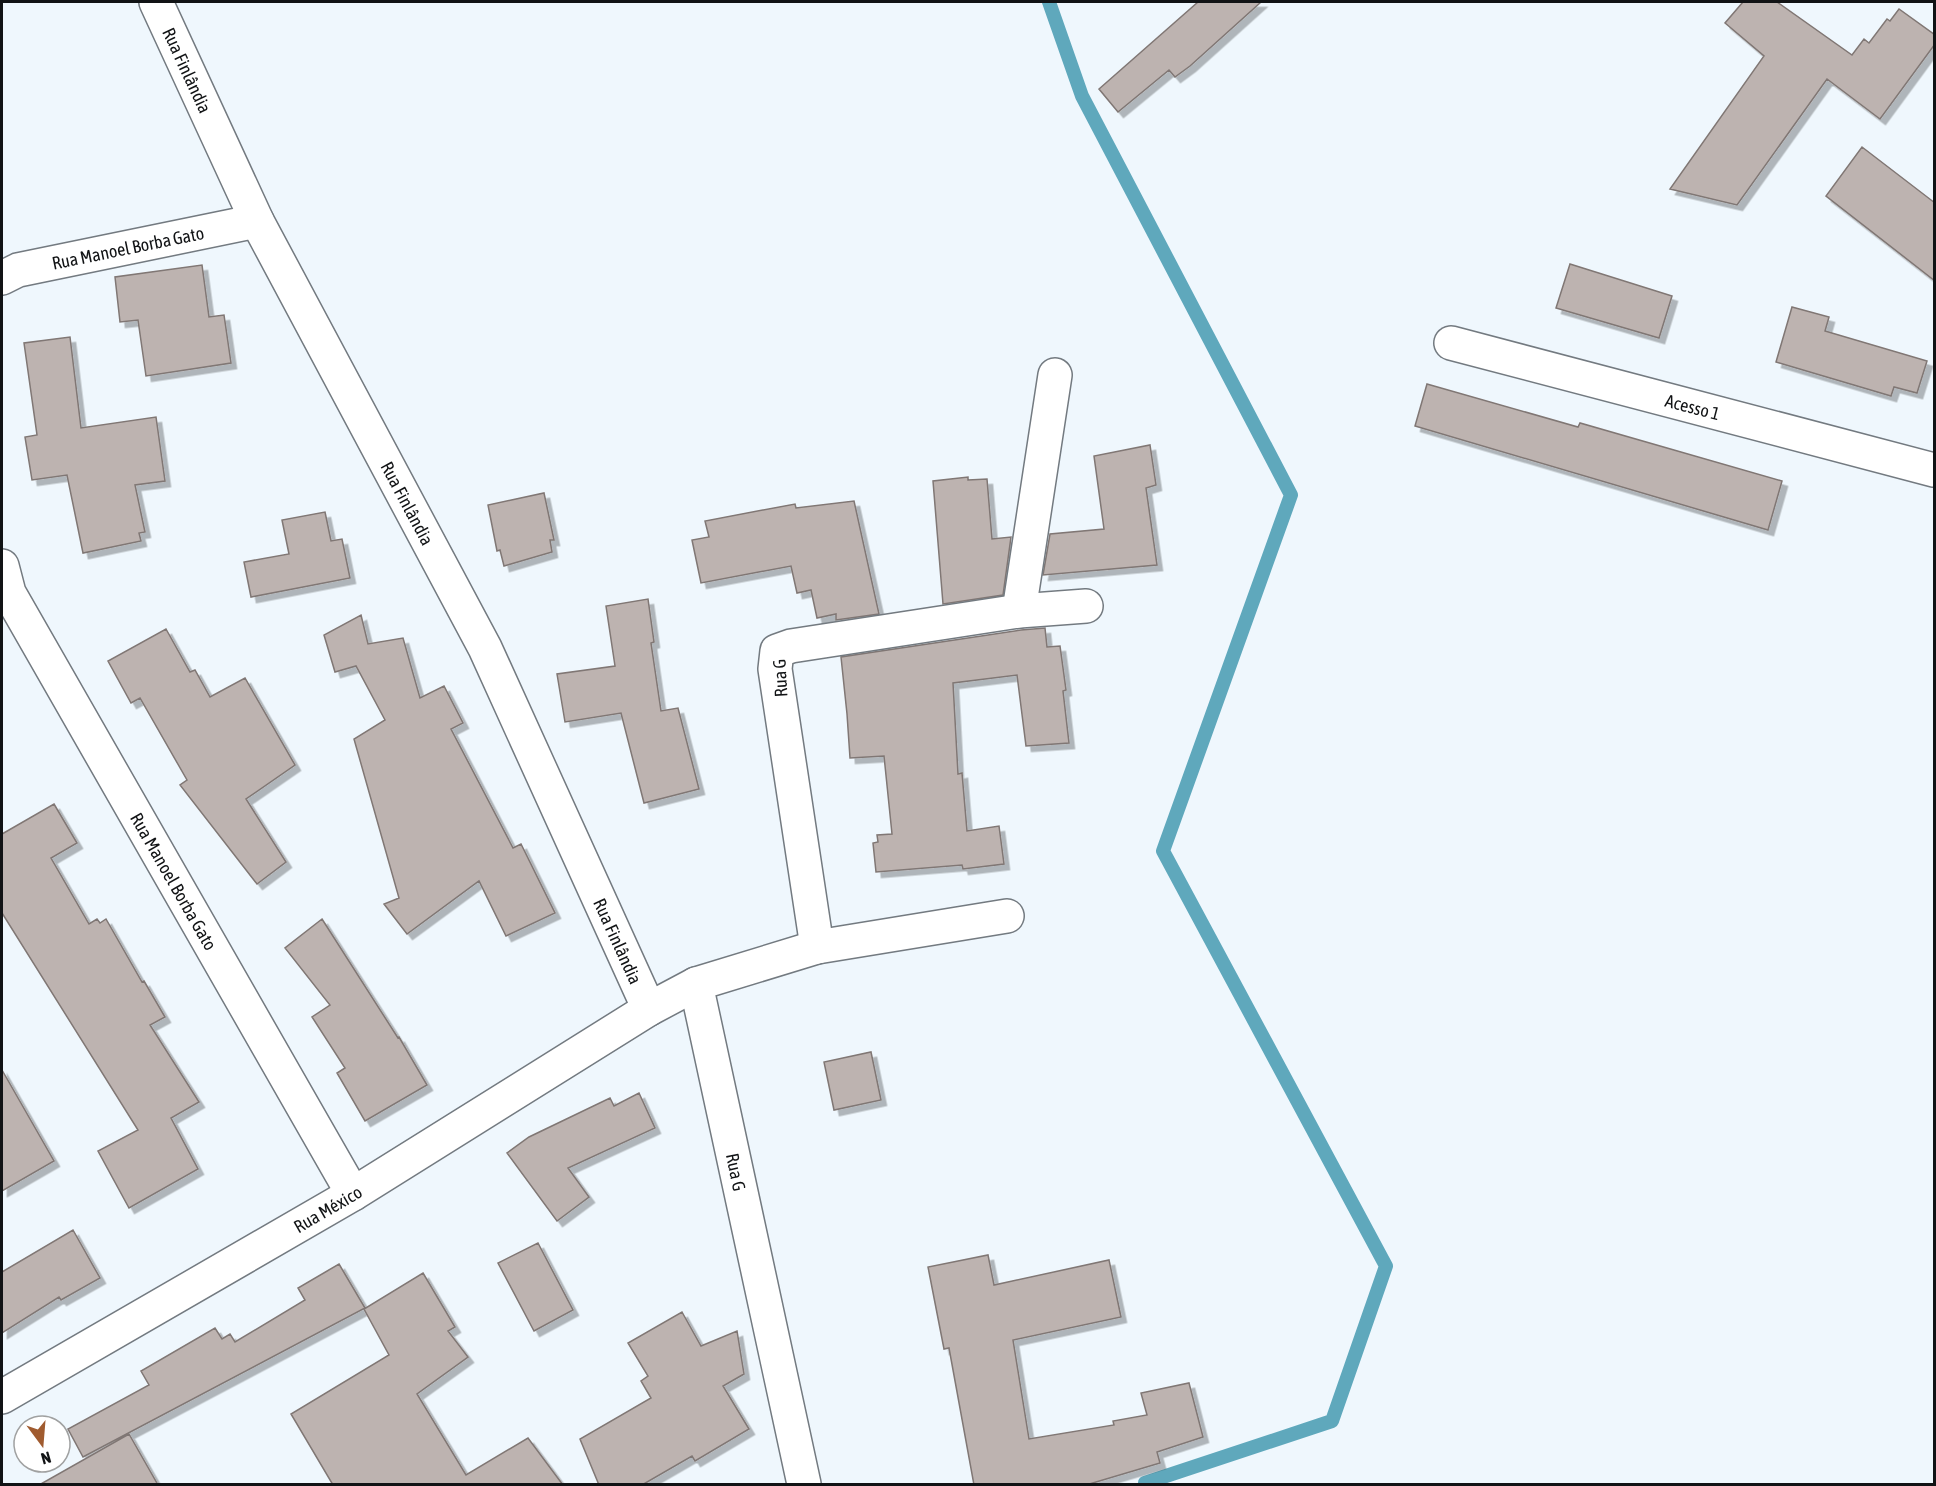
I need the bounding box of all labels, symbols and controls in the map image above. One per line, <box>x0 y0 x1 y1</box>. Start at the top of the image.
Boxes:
street label: Rua Finlândia <box>159 24 216 116</box>
street label: Rua Manoel Borba Gato <box>50 222 206 273</box>
street label: Acesso 1 <box>1663 389 1722 424</box>
street label: Rua Finlândia <box>377 458 438 548</box>
street label: Rua G <box>769 658 791 698</box>
street label: Rua Manoel Borba Gato <box>126 809 222 954</box>
street label: Rua Finlândia <box>590 895 647 987</box>
street label: Rua G <box>722 1151 750 1193</box>
street label: Rua México <box>290 1181 365 1237</box>
north arrow <box>12 1414 72 1474</box>
text: N <box>39 1448 53 1468</box>

